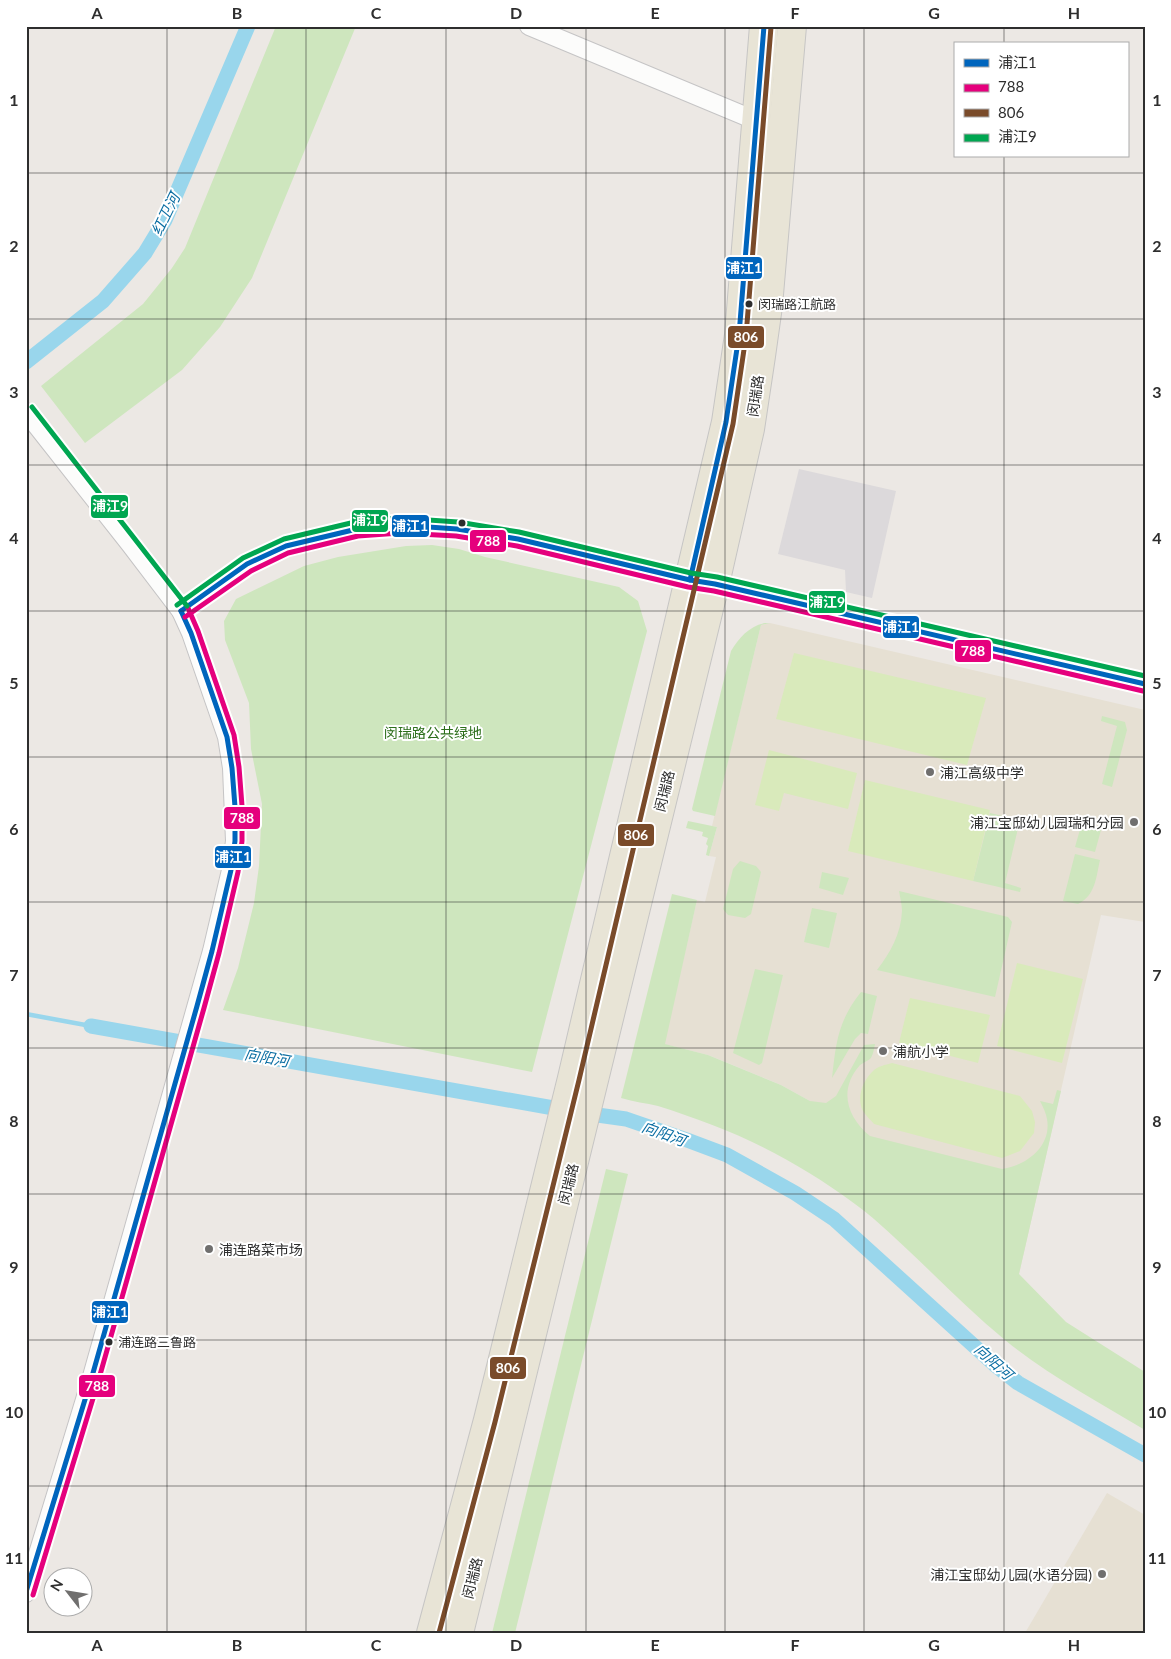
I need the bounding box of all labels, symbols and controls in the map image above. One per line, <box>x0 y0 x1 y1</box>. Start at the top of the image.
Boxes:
text: A <box>90 3 103 22</box>
text: B <box>232 3 242 22</box>
text: C <box>371 3 382 22</box>
text: D <box>510 3 522 22</box>
text: E <box>650 3 660 22</box>
text: F <box>790 3 800 22</box>
text: G <box>928 3 940 22</box>
text: H <box>1068 3 1080 22</box>
legend <box>954 42 1128 158</box>
text: 浦江1 <box>998 53 1037 71</box>
text: 788 <box>998 77 1024 95</box>
text: 1 <box>9 90 19 109</box>
text: 1 <box>1152 90 1162 109</box>
text: 806 <box>998 103 1024 121</box>
text: 浦江9 <box>998 127 1037 145</box>
water label: 红卫河 <box>147 187 184 238</box>
text: 2 <box>9 236 19 255</box>
text: 2 <box>1152 236 1162 255</box>
line badge: 浦江1 <box>725 256 763 280</box>
text: 浦江1 <box>726 259 762 276</box>
place label: 闵瑞路江航路 <box>758 296 836 312</box>
marker: 闵瑞路江航路 <box>744 299 754 309</box>
line badge: 806 <box>727 325 765 349</box>
text: 806 <box>734 328 758 345</box>
street label: 闵瑞路 <box>744 374 766 418</box>
text: 3 <box>9 382 19 401</box>
text: 3 <box>1152 382 1162 401</box>
line badge: 浦江9 <box>90 494 129 519</box>
text: 浦江9 <box>92 497 128 514</box>
line badge: 浦江9 <box>351 509 389 533</box>
text: 浦江9 <box>352 511 388 528</box>
line badge: 浦江1 <box>391 514 430 538</box>
text: 浦江1 <box>392 517 428 534</box>
unlabelled marker <box>457 518 467 528</box>
text: 4 <box>9 528 19 547</box>
text: 4 <box>1152 528 1162 547</box>
line badge: 788 <box>469 529 507 553</box>
text: 788 <box>476 532 500 549</box>
line badge: 浦江9 <box>808 590 846 614</box>
text: 浦江9 <box>809 593 845 610</box>
line badge: 浦江1 <box>882 615 920 639</box>
text: 浦江1 <box>883 618 919 635</box>
line badge: 788 <box>954 639 992 663</box>
text: 788 <box>961 642 985 659</box>
text: 5 <box>9 673 19 692</box>
text: 5 <box>1152 673 1162 692</box>
park label: 闵瑞路公共绿地 <box>384 724 482 741</box>
place label: 浦江高级中学 <box>940 764 1024 781</box>
marker: 浦江高级中学 <box>924 766 936 778</box>
street label: 闵瑞路 <box>651 769 677 813</box>
line badge: 788 <box>223 806 261 830</box>
text: 788 <box>230 809 254 826</box>
place label: 浦江宝邸幼儿园瑞和分园 <box>970 814 1124 831</box>
marker: 浦江宝邸幼儿园瑞和分园 <box>1128 816 1140 828</box>
text: 6 <box>9 819 19 838</box>
text: 6 <box>1152 819 1162 838</box>
line badge: 806 <box>617 823 655 847</box>
text: 806 <box>624 826 648 843</box>
line badge: 浦江1 <box>214 845 252 869</box>
text: 浦江1 <box>215 848 251 865</box>
text: 7 <box>9 965 19 984</box>
text: 7 <box>1152 965 1162 984</box>
place label: 浦航小学 <box>893 1043 949 1060</box>
water label: 向阳河 <box>243 1044 294 1070</box>
marker: 浦航小学 <box>877 1045 889 1057</box>
text: 8 <box>9 1111 19 1130</box>
text: 8 <box>1152 1111 1162 1130</box>
water label: 向阳河 <box>640 1117 691 1150</box>
street label: 闵瑞路 <box>555 1162 581 1206</box>
place label: 浦连路菜市场 <box>219 1241 303 1258</box>
marker: 浦连路菜市场 <box>203 1243 215 1255</box>
text: 9 <box>9 1257 19 1276</box>
text: 9 <box>1152 1257 1162 1276</box>
line badge: 浦江1 <box>91 1300 129 1324</box>
text: 浦江1 <box>92 1303 128 1320</box>
place label: 浦连路三鲁路 <box>118 1334 196 1350</box>
marker: 浦连路三鲁路 <box>104 1337 114 1347</box>
water label: 向阳河 <box>971 1339 1019 1385</box>
line badge: 806 <box>489 1356 527 1380</box>
text: 806 <box>496 1359 520 1376</box>
line badge: 788 <box>78 1374 116 1398</box>
text: 788 <box>85 1377 109 1394</box>
text: 10 <box>5 1402 23 1421</box>
text: 10 <box>1148 1402 1166 1421</box>
text: 11 <box>5 1548 23 1567</box>
text: 11 <box>1148 1548 1166 1567</box>
street label: 闵瑞路 <box>459 1556 485 1600</box>
north arrow <box>42 1566 92 1616</box>
place label: 浦江宝邸幼儿园(水语分园) <box>931 1566 1092 1583</box>
marker: 浦江宝邸幼儿园(水语分园) <box>1096 1568 1108 1580</box>
text: N <box>46 1576 66 1594</box>
text: A <box>90 1635 103 1654</box>
text: B <box>232 1635 242 1654</box>
text: C <box>371 1635 382 1654</box>
text: D <box>510 1635 522 1654</box>
text: E <box>650 1635 660 1654</box>
text: F <box>790 1635 800 1654</box>
text: G <box>928 1635 940 1654</box>
text: H <box>1068 1635 1080 1654</box>

